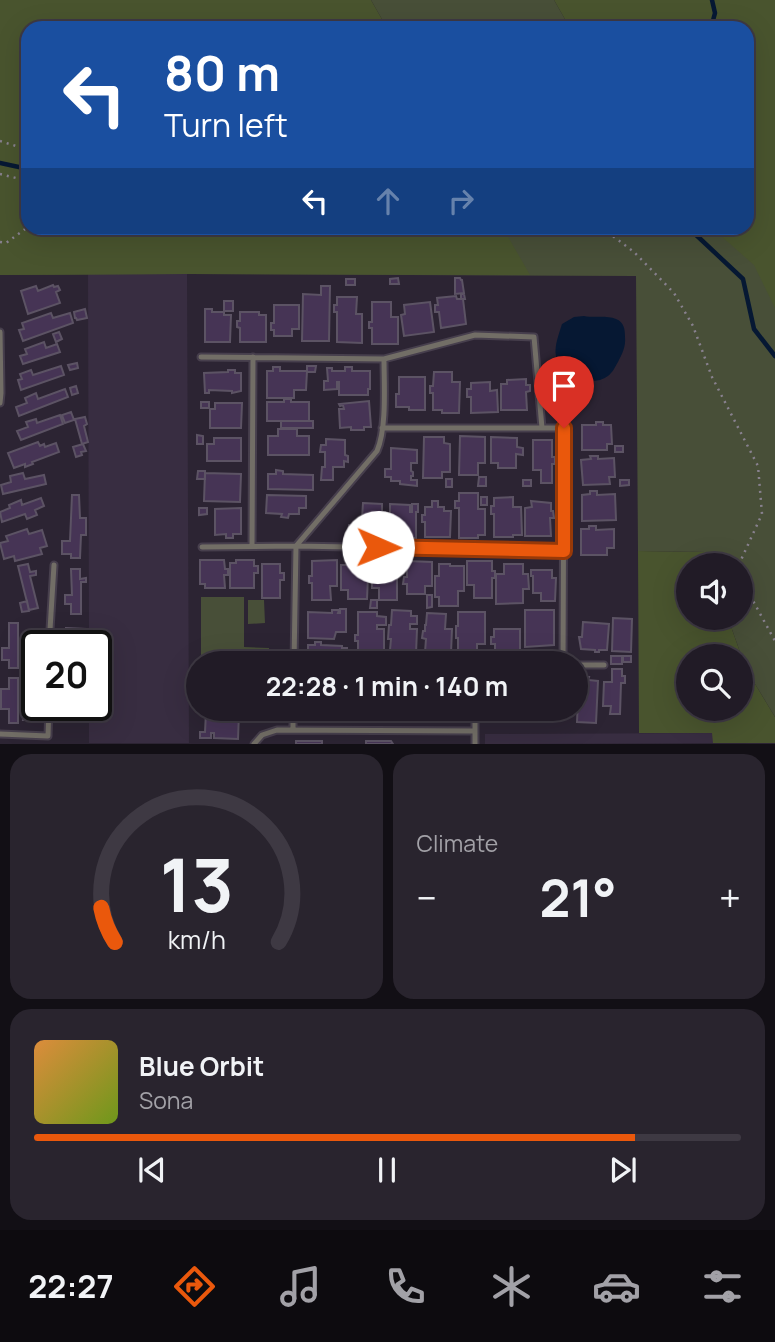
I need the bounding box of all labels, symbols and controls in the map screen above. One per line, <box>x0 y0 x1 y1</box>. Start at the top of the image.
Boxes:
text: 80 m <box>164 39 280 106</box>
icon: left <box>49 49 140 140</box>
text: Turn left <box>164 103 288 147</box>
icon: left <box>296 182 334 220</box>
icon: ahead <box>369 182 407 220</box>
icon: right <box>442 182 480 220</box>
pin <box>534 356 594 428</box>
icon: arrive <box>545 367 583 405</box>
position arrow <box>341 510 415 584</box>
map controls <box>676 553 753 721</box>
button: sound <box>676 553 753 630</box>
speed limit sign: 20 <box>21 630 112 721</box>
button: search <box>676 644 753 721</box>
text: 22:28 · 1 min · 140 m <box>266 668 508 704</box>
text: Climate <box>417 827 498 859</box>
text: 13 <box>159 835 233 935</box>
text: 21° <box>539 862 617 933</box>
text: − <box>417 871 437 923</box>
text: + <box>719 871 741 923</box>
text: km/h <box>167 922 225 957</box>
text: Blue Orbit <box>139 1048 264 1084</box>
text: Sona <box>139 1084 193 1116</box>
icon: previous <box>133 1151 171 1189</box>
icon: pause <box>368 1151 406 1189</box>
icon: next <box>604 1151 642 1189</box>
icon: directions <box>170 1262 219 1311</box>
icon: music <box>276 1262 325 1311</box>
icon: phone <box>381 1262 430 1311</box>
icon: climate <box>487 1262 536 1311</box>
icon: car <box>592 1262 641 1311</box>
icon: filters <box>698 1262 747 1311</box>
text: 22:27 <box>28 1264 113 1308</box>

